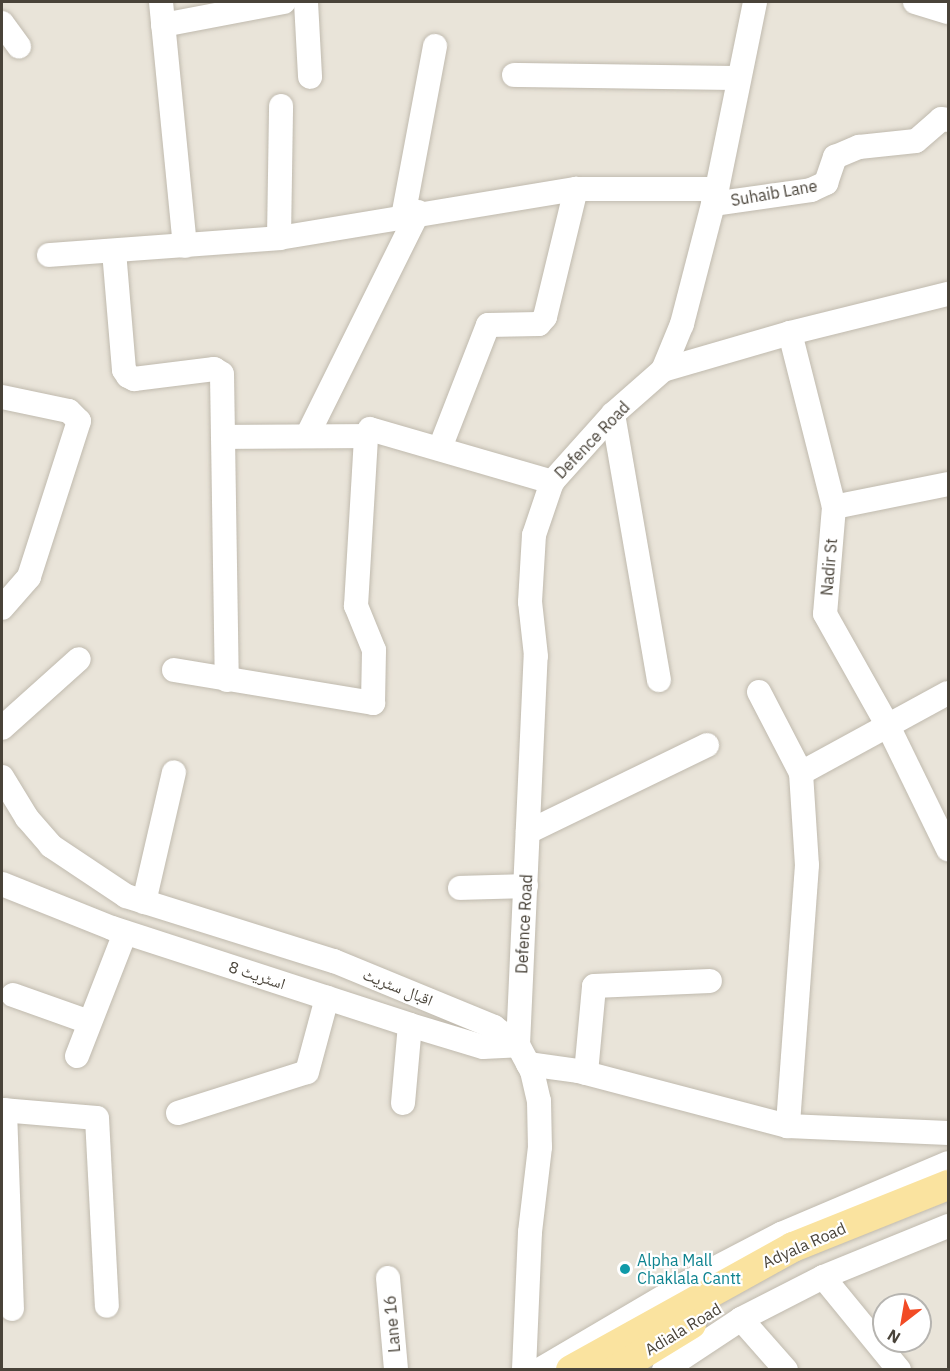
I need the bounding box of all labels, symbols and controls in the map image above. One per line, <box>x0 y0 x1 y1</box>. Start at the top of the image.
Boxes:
street label: Suhaib Lane <box>729 176 819 210</box>
street label: Defence Road <box>550 397 634 483</box>
street label: Nadir St <box>817 537 841 597</box>
street label: Defence Road <box>512 874 536 974</box>
street label: اسٹریٹ 8 <box>226 957 288 993</box>
street label: اقبال سٹریٹ <box>360 964 436 1010</box>
street label: Adyala Road <box>759 1218 849 1272</box>
place label: Alpha Mall Chaklala Cantt <box>637 1250 741 1288</box>
marker: Alpha Mall Chaklala Cantt <box>618 1262 632 1276</box>
north arrow <box>872 1293 932 1353</box>
street label: Lane 16 <box>380 1295 404 1353</box>
street label: Adiala Road <box>641 1299 725 1359</box>
text: N <box>884 1325 904 1348</box>

